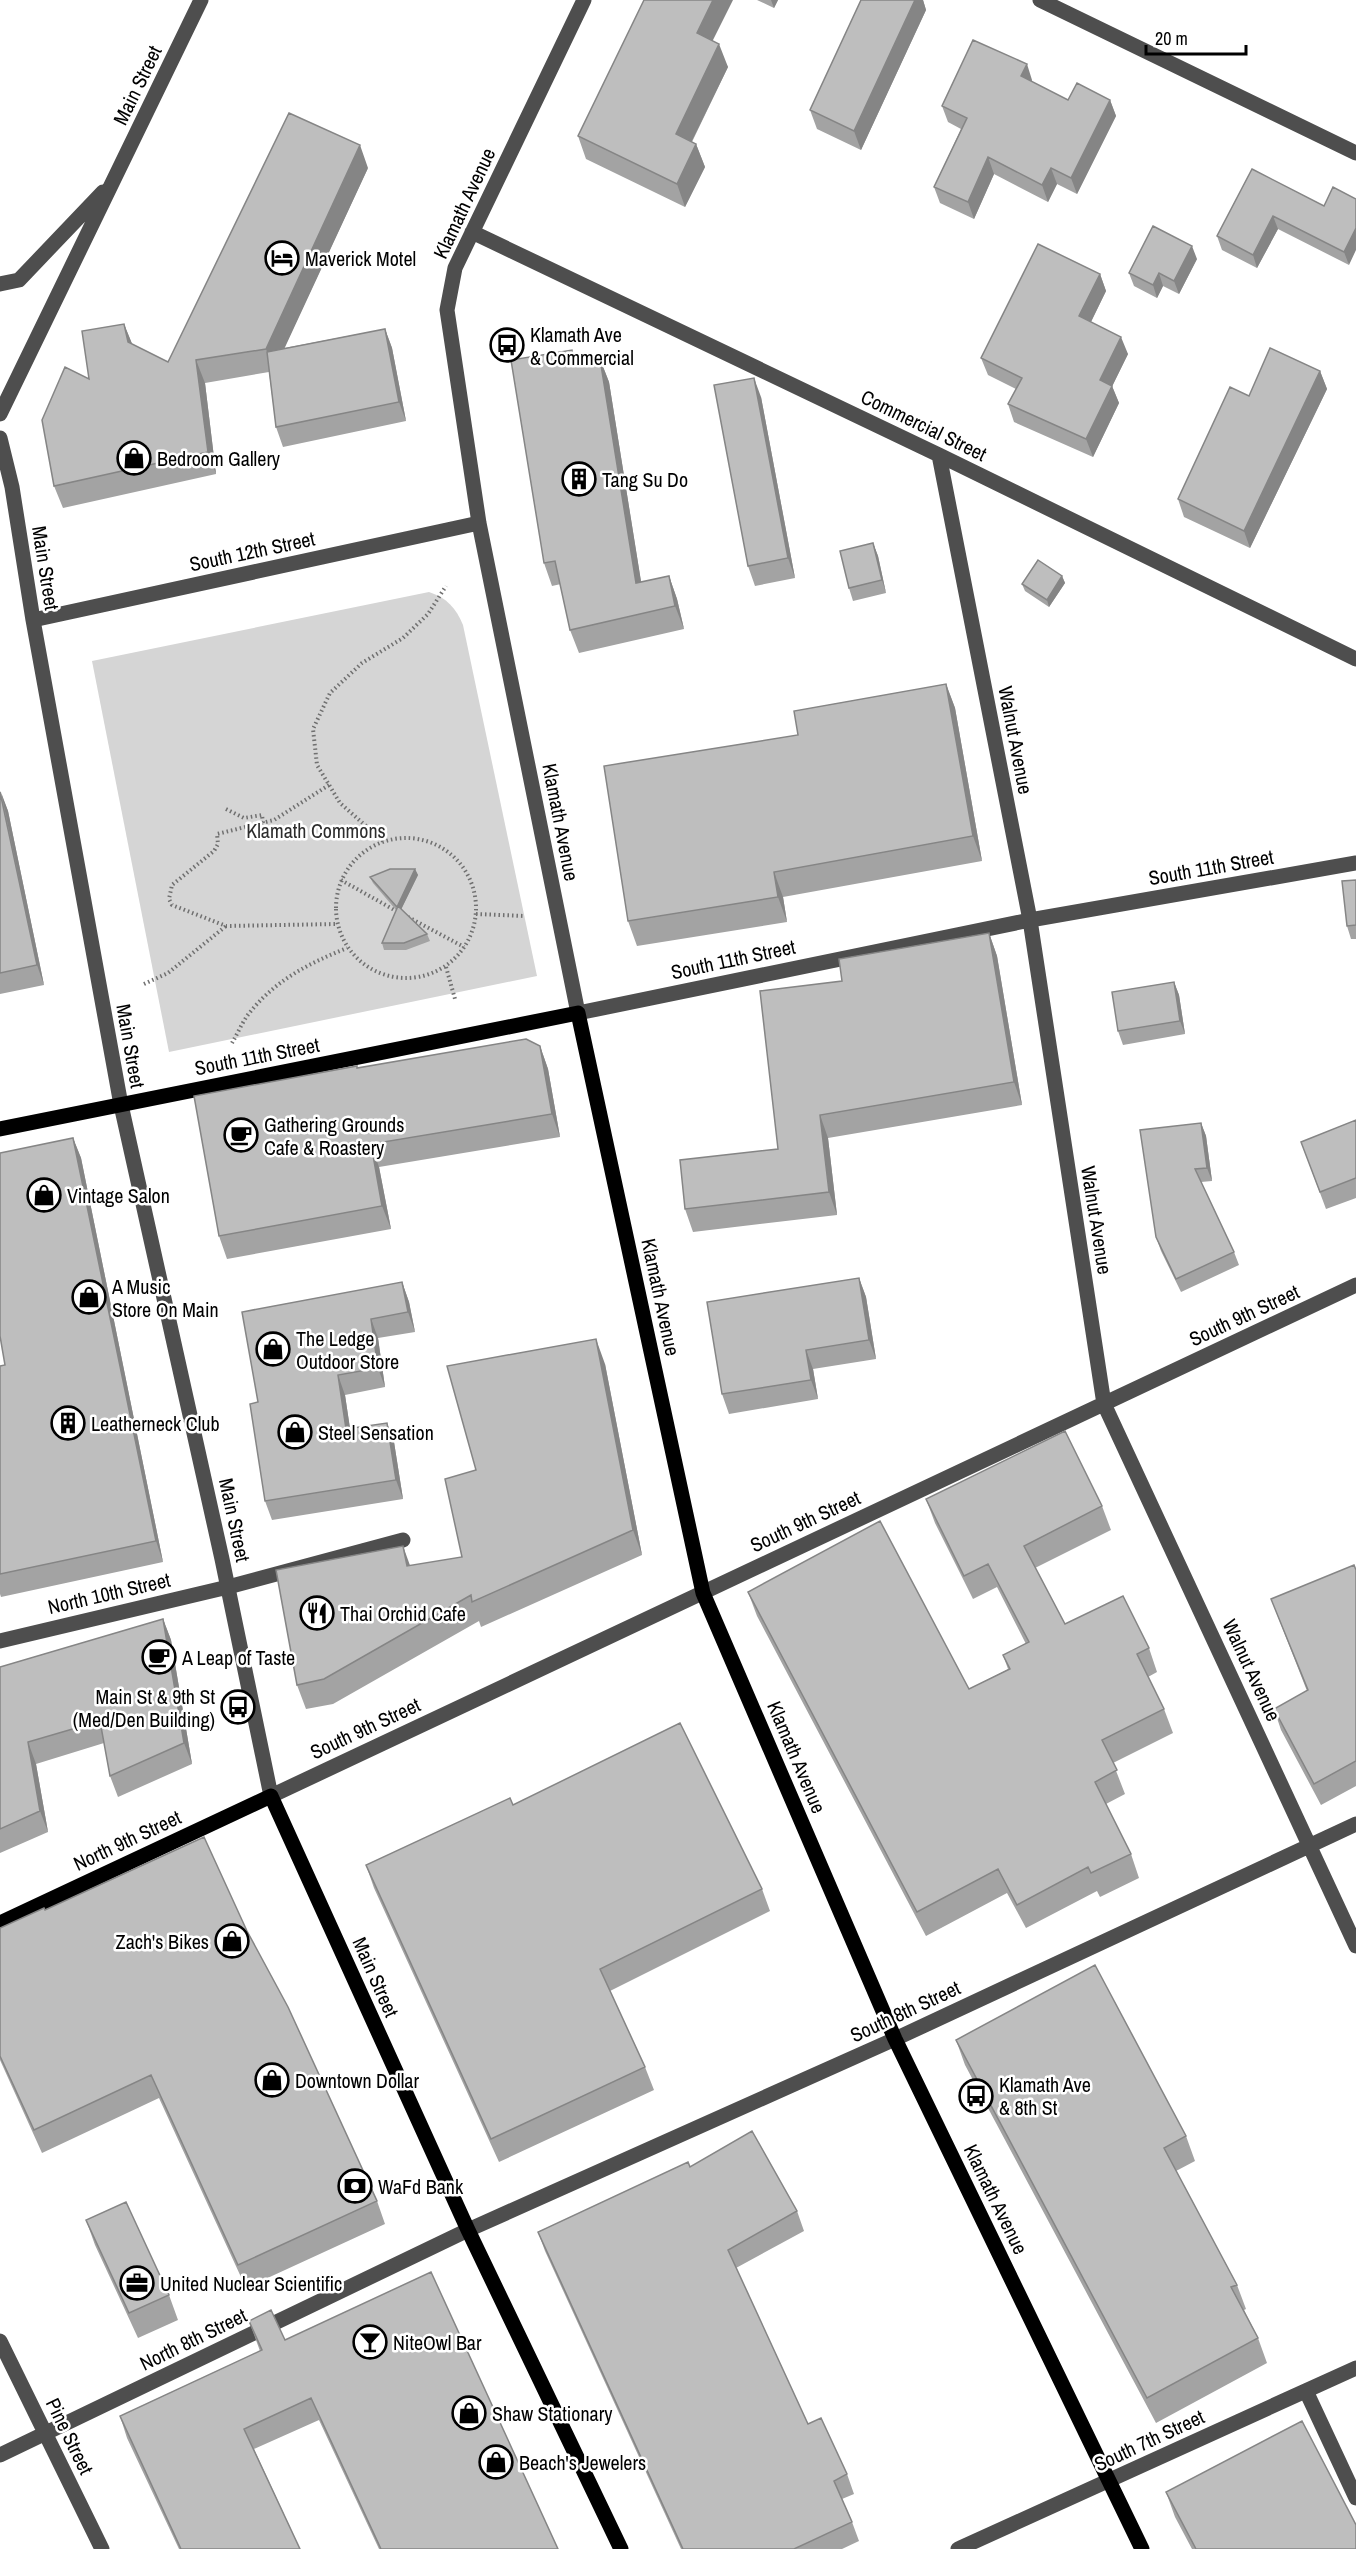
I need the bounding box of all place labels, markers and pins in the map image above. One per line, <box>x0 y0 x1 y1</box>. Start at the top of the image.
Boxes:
hotel icon: Maverick Motel <box>264 240 300 276</box>
place label: Maverick Motel <box>305 245 416 272</box>
place label: Klamath Ave & Commercial <box>530 321 634 371</box>
bus stop icon: Klamath Ave & Commercial <box>489 327 525 363</box>
shop icon: Bedroom Gallery <box>116 440 152 476</box>
place label: Bedroom Gallery <box>157 445 281 472</box>
building icon: Tang Su Do <box>561 461 597 497</box>
place label: Tang Su Do <box>602 466 688 493</box>
place label: Gathering Grounds Cafe & Roastery <box>264 1111 404 1161</box>
cafe icon: Gathering Grounds Cafe & Roastery <box>223 1117 259 1153</box>
shop icon: Vintage Salon <box>26 1177 62 1213</box>
place label: Vintage Salon <box>67 1182 170 1209</box>
place label: A Music Store On Main <box>111 1273 219 1323</box>
shop icon: A Music Store On Main <box>71 1279 107 1315</box>
place label: The Ledge Outdoor Store <box>296 1325 399 1375</box>
shop icon: The Ledge Outdoor Store <box>255 1331 291 1367</box>
building icon: Leatherneck Club <box>50 1405 86 1441</box>
place label: Leatherneck Club <box>91 1410 220 1437</box>
shop icon: Steel Sensation <box>277 1414 313 1450</box>
place label: Steel Sensation <box>318 1419 434 1446</box>
restaurant icon: Thai Orchid Cafe <box>299 1595 335 1631</box>
place label: Thai Orchid Cafe <box>340 1600 466 1627</box>
cafe icon: A Leap of Taste <box>141 1639 177 1675</box>
place label: A Leap of Taste <box>181 1644 295 1671</box>
place label: Main St & 9th St (Med/Den Building) <box>73 1683 215 1733</box>
bus stop icon: Main St & 9th St (Med/Den Building) <box>220 1689 256 1725</box>
shop icon: Zach's Bikes <box>214 1923 250 1959</box>
place label: Zach's Bikes <box>116 1928 209 1955</box>
shop icon: Downtown Dollar <box>254 2062 290 2098</box>
place label: Downtown Dollar <box>295 2067 419 2094</box>
place label: Klamath Ave & 8th St <box>999 2071 1091 2121</box>
bus stop icon: Klamath Ave & 8th St <box>958 2078 994 2114</box>
bank icon: WaFd Bank <box>337 2168 373 2204</box>
place label: WaFd Bank <box>378 2173 464 2200</box>
office icon: United Nuclear Scientific <box>119 2265 155 2301</box>
place label: United Nuclear Scientific <box>160 2270 342 2297</box>
bar icon: NiteOwl Bar <box>352 2324 388 2360</box>
place label: NiteOwl Bar <box>393 2329 482 2356</box>
shop icon: Shaw Stationary <box>451 2395 487 2431</box>
place label: Shaw Stationary <box>492 2400 613 2427</box>
shop icon: Beach's Jewelers <box>478 2444 514 2480</box>
place label: Beach's Jewelers <box>519 2449 646 2476</box>

